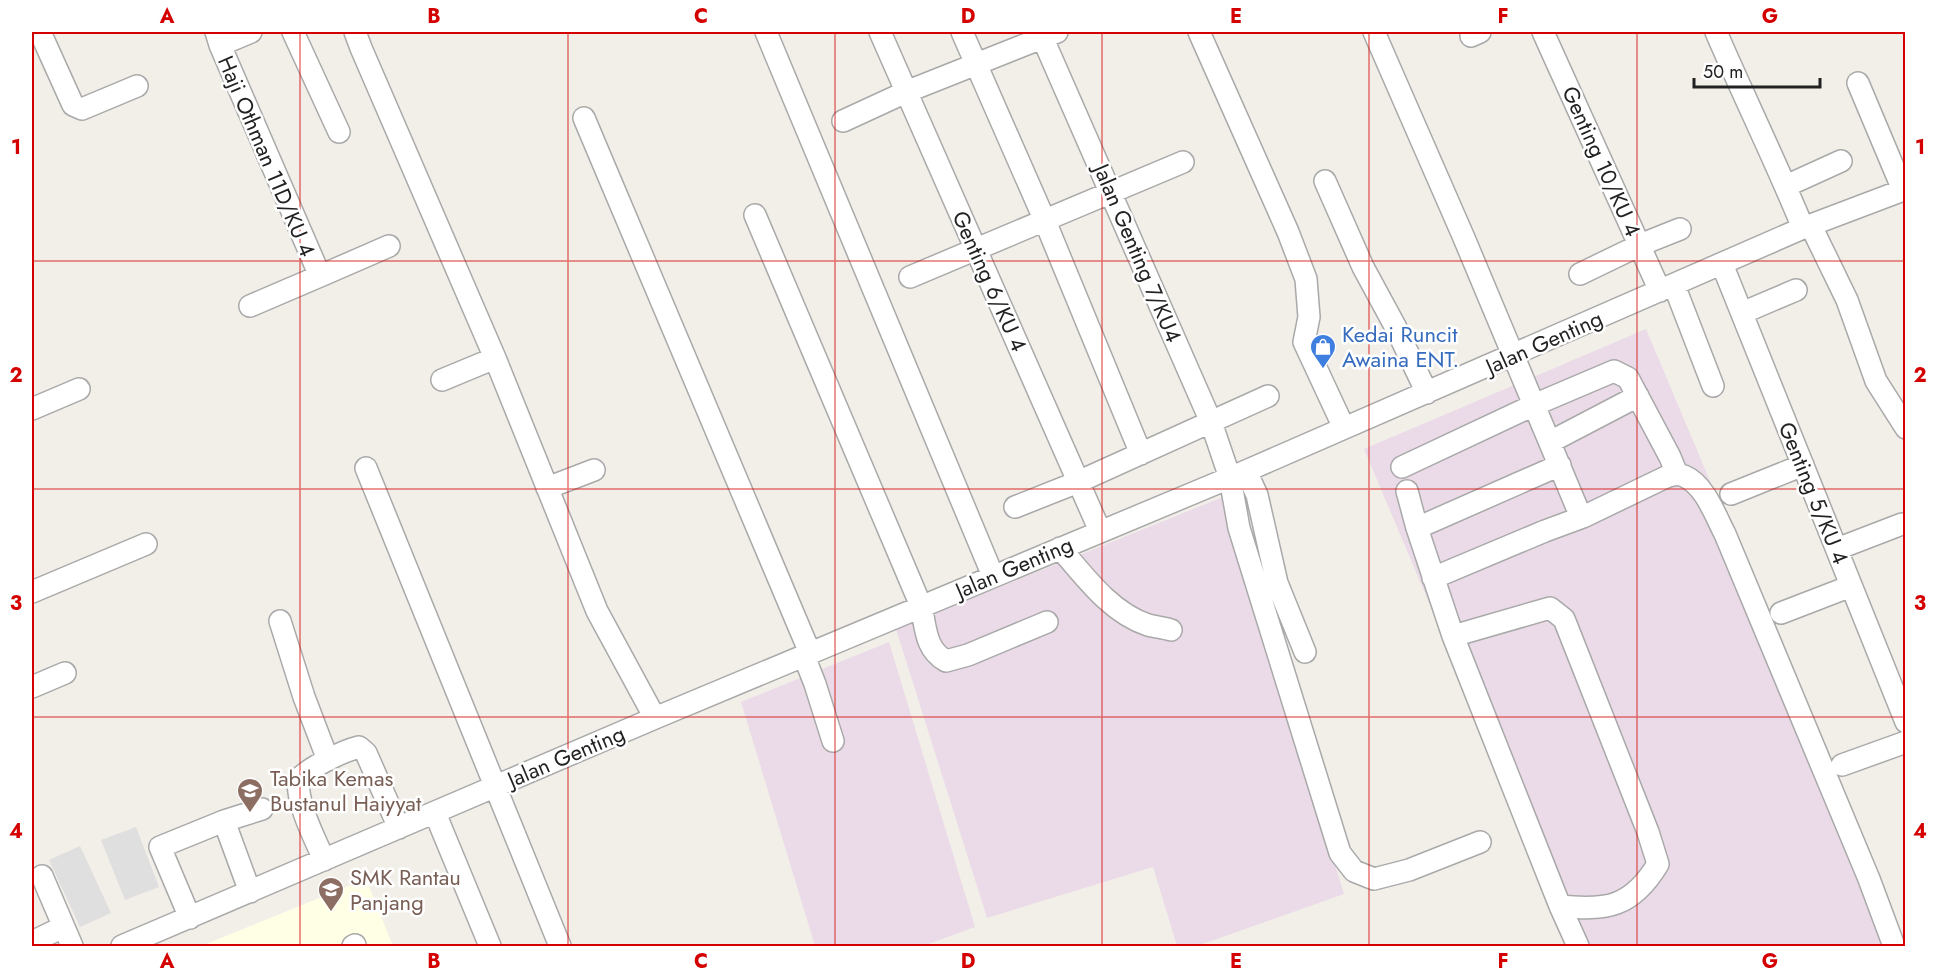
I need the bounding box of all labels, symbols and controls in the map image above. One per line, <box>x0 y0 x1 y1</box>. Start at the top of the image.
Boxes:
text: A <box>159 2 175 31</box>
text: B <box>427 2 441 31</box>
text: C <box>694 2 708 31</box>
text: D <box>961 2 975 31</box>
text: E <box>1230 2 1242 31</box>
text: F <box>1497 2 1509 31</box>
text: G <box>1762 2 1778 31</box>
street label: Haji Othman 11D/KU 4 <box>210 51 324 261</box>
scale bar <box>1694 51 1820 89</box>
text: 50 m <box>1703 59 1743 85</box>
street label: Genting 10/KU 4 <box>1555 81 1650 242</box>
text: 1 <box>11 133 21 162</box>
text: 1 <box>1915 133 1925 162</box>
street label: Jalan Genting 7/KU4 <box>1085 156 1190 347</box>
street label: Genting 6/KU 4 <box>945 205 1035 357</box>
street label: Jalan Genting <box>1478 302 1607 383</box>
place label: Kedai Runcit Awaina ENT. <box>1342 318 1459 375</box>
shop icon: Kedai Runcit Awaina ENT. <box>1308 332 1338 370</box>
text: 2 <box>9 361 23 390</box>
text: 2 <box>1913 361 1927 390</box>
street label: Genting 5/KU 4 <box>1771 417 1857 569</box>
street label: Jalan Genting <box>948 528 1078 607</box>
text: 3 <box>10 589 22 618</box>
text: 3 <box>1914 589 1926 618</box>
street label: Jalan Genting <box>500 717 630 796</box>
place label: Tabika Kemas Bustanul Haiyyat <box>270 762 422 819</box>
school or university icon: Tabika Kemas Bustanul Haiyyat <box>235 776 265 814</box>
text: 4 <box>9 817 23 846</box>
text: 4 <box>1913 817 1927 846</box>
place label: SMK Rantau Panjang <box>350 861 461 918</box>
school or university icon: SMK Rantau Panjang <box>316 875 346 913</box>
text: A <box>159 947 175 976</box>
text: B <box>427 947 441 976</box>
text: C <box>694 947 708 976</box>
text: D <box>961 947 975 976</box>
text: E <box>1230 947 1242 976</box>
text: F <box>1497 947 1509 976</box>
text: G <box>1762 947 1778 976</box>

